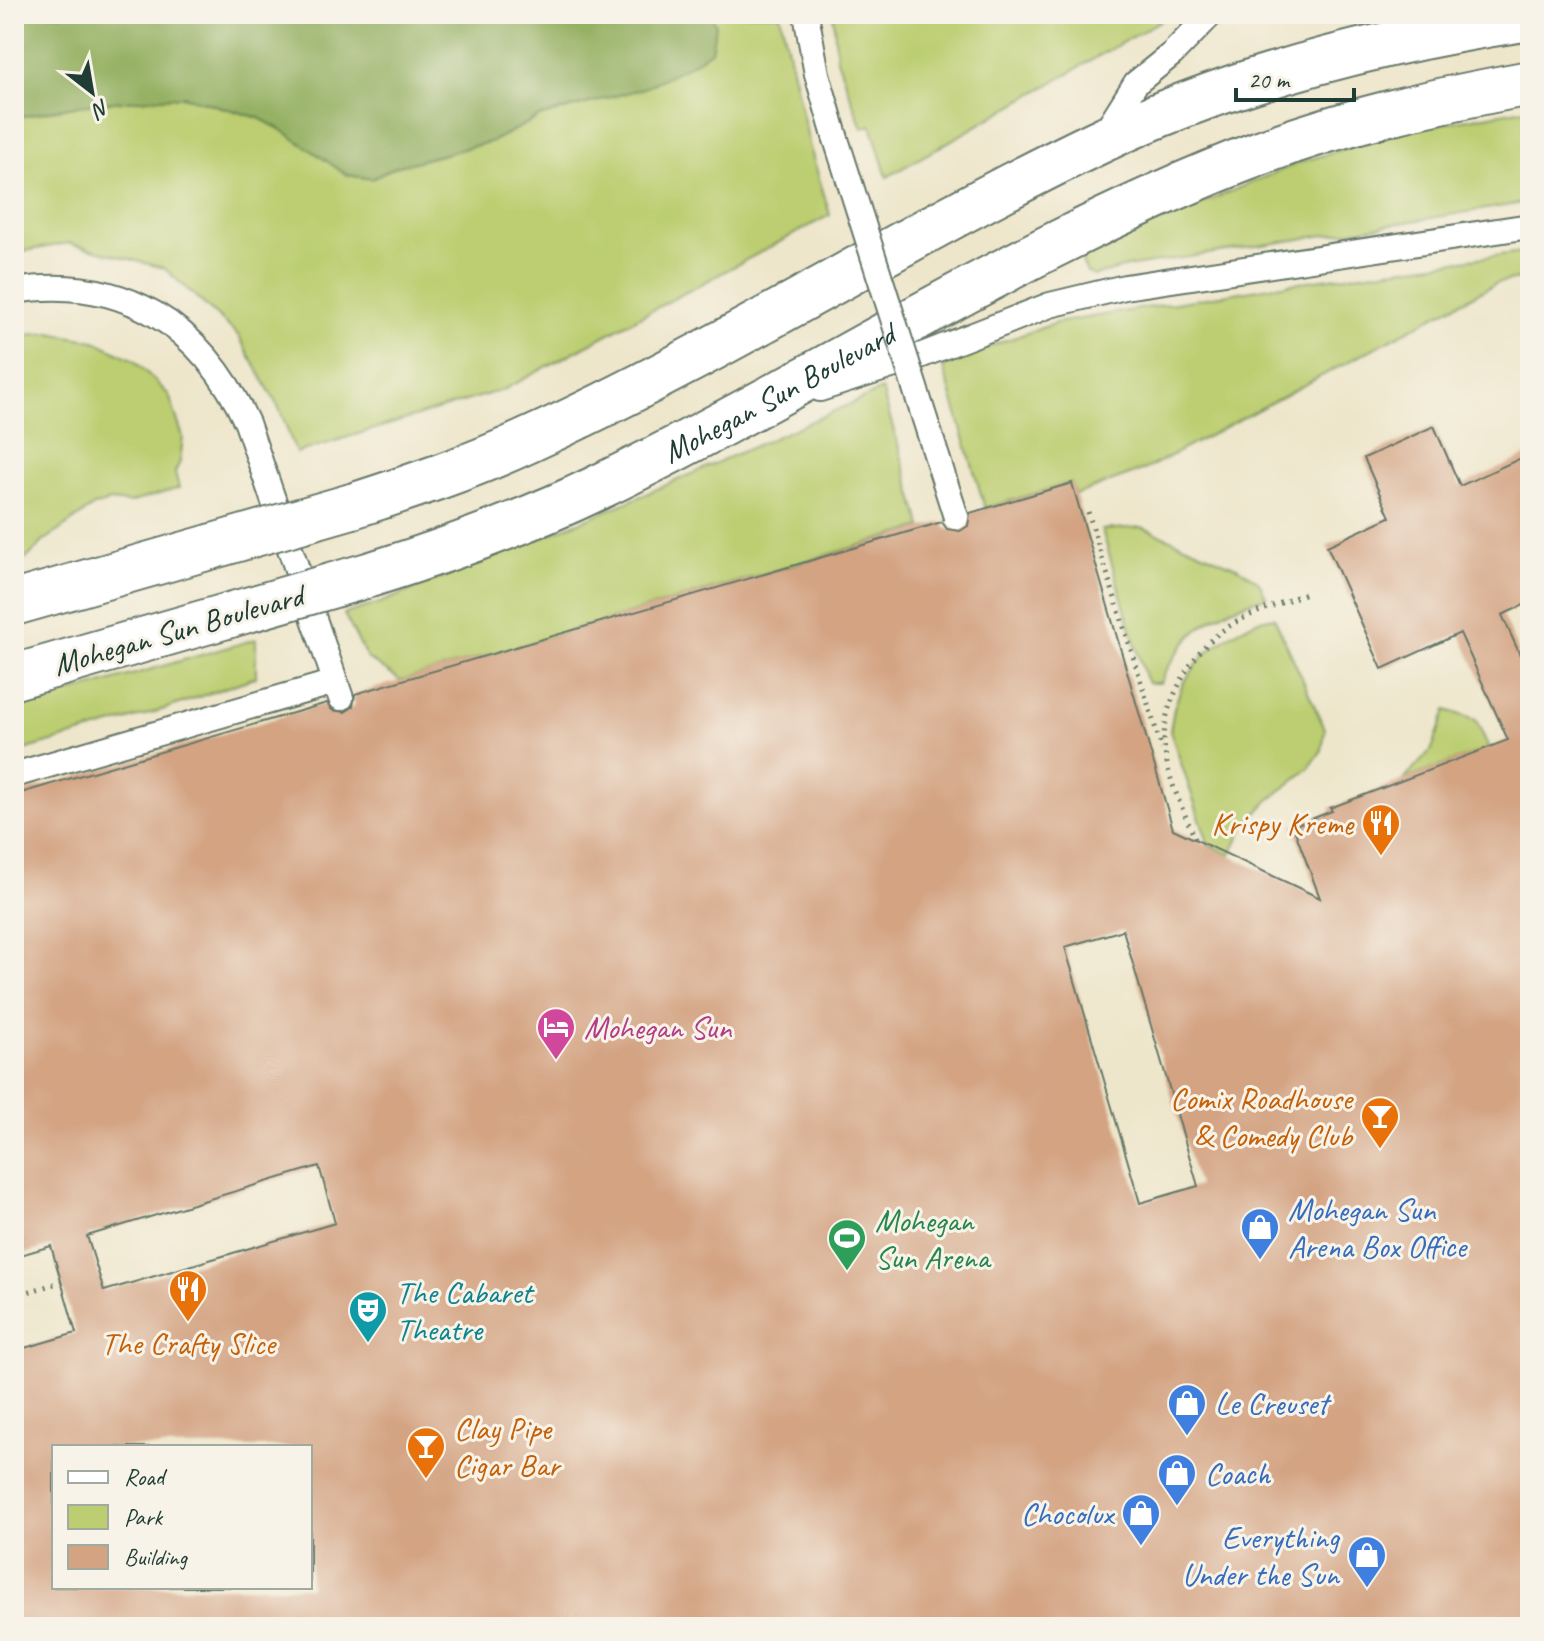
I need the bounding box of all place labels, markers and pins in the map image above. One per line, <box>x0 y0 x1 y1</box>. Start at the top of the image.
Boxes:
restaurant icon: Krispy Kreme <box>1360 802 1402 857</box>
place label: Krispy Kreme <box>1212 803 1356 844</box>
hotel icon: Mohegan Sun <box>535 1006 577 1061</box>
place label: Mohegan Sun <box>584 1007 733 1048</box>
place label: Comix Roadhouse & Comedy Club <box>1170 1078 1355 1156</box>
bar icon: Comix Roadhouse & Comedy Club <box>1359 1095 1401 1150</box>
place label: Mohegan Sun Arena Box Office <box>1288 1189 1468 1267</box>
place label: Mohegan Sun Arena <box>875 1200 992 1278</box>
shop icon: Mohegan Sun Arena Box Office <box>1239 1206 1281 1261</box>
sports icon: Mohegan Sun Arena <box>826 1217 868 1272</box>
restaurant icon: The Crafty Slice <box>167 1268 209 1323</box>
place label: The Cabaret Theatre <box>396 1272 536 1350</box>
theatre icon: The Cabaret Theatre <box>347 1289 389 1344</box>
place label: The Crafty Slice <box>101 1323 278 1364</box>
shop icon: Le Creuset <box>1166 1382 1208 1437</box>
place label: Le Creuset <box>1215 1383 1332 1424</box>
place label: Clay Pipe Cigar Bar <box>454 1408 562 1486</box>
bar icon: Clay Pipe Cigar Bar <box>405 1425 447 1480</box>
shop icon: Coach <box>1156 1452 1198 1507</box>
place label: Coach <box>1205 1453 1272 1494</box>
shop icon: Chocolux <box>1120 1492 1162 1547</box>
place label: Chocolux <box>1021 1493 1116 1534</box>
place label: Everything Under the Sun <box>1182 1517 1341 1595</box>
shop icon: Everything Under the Sun <box>1346 1534 1388 1589</box>

